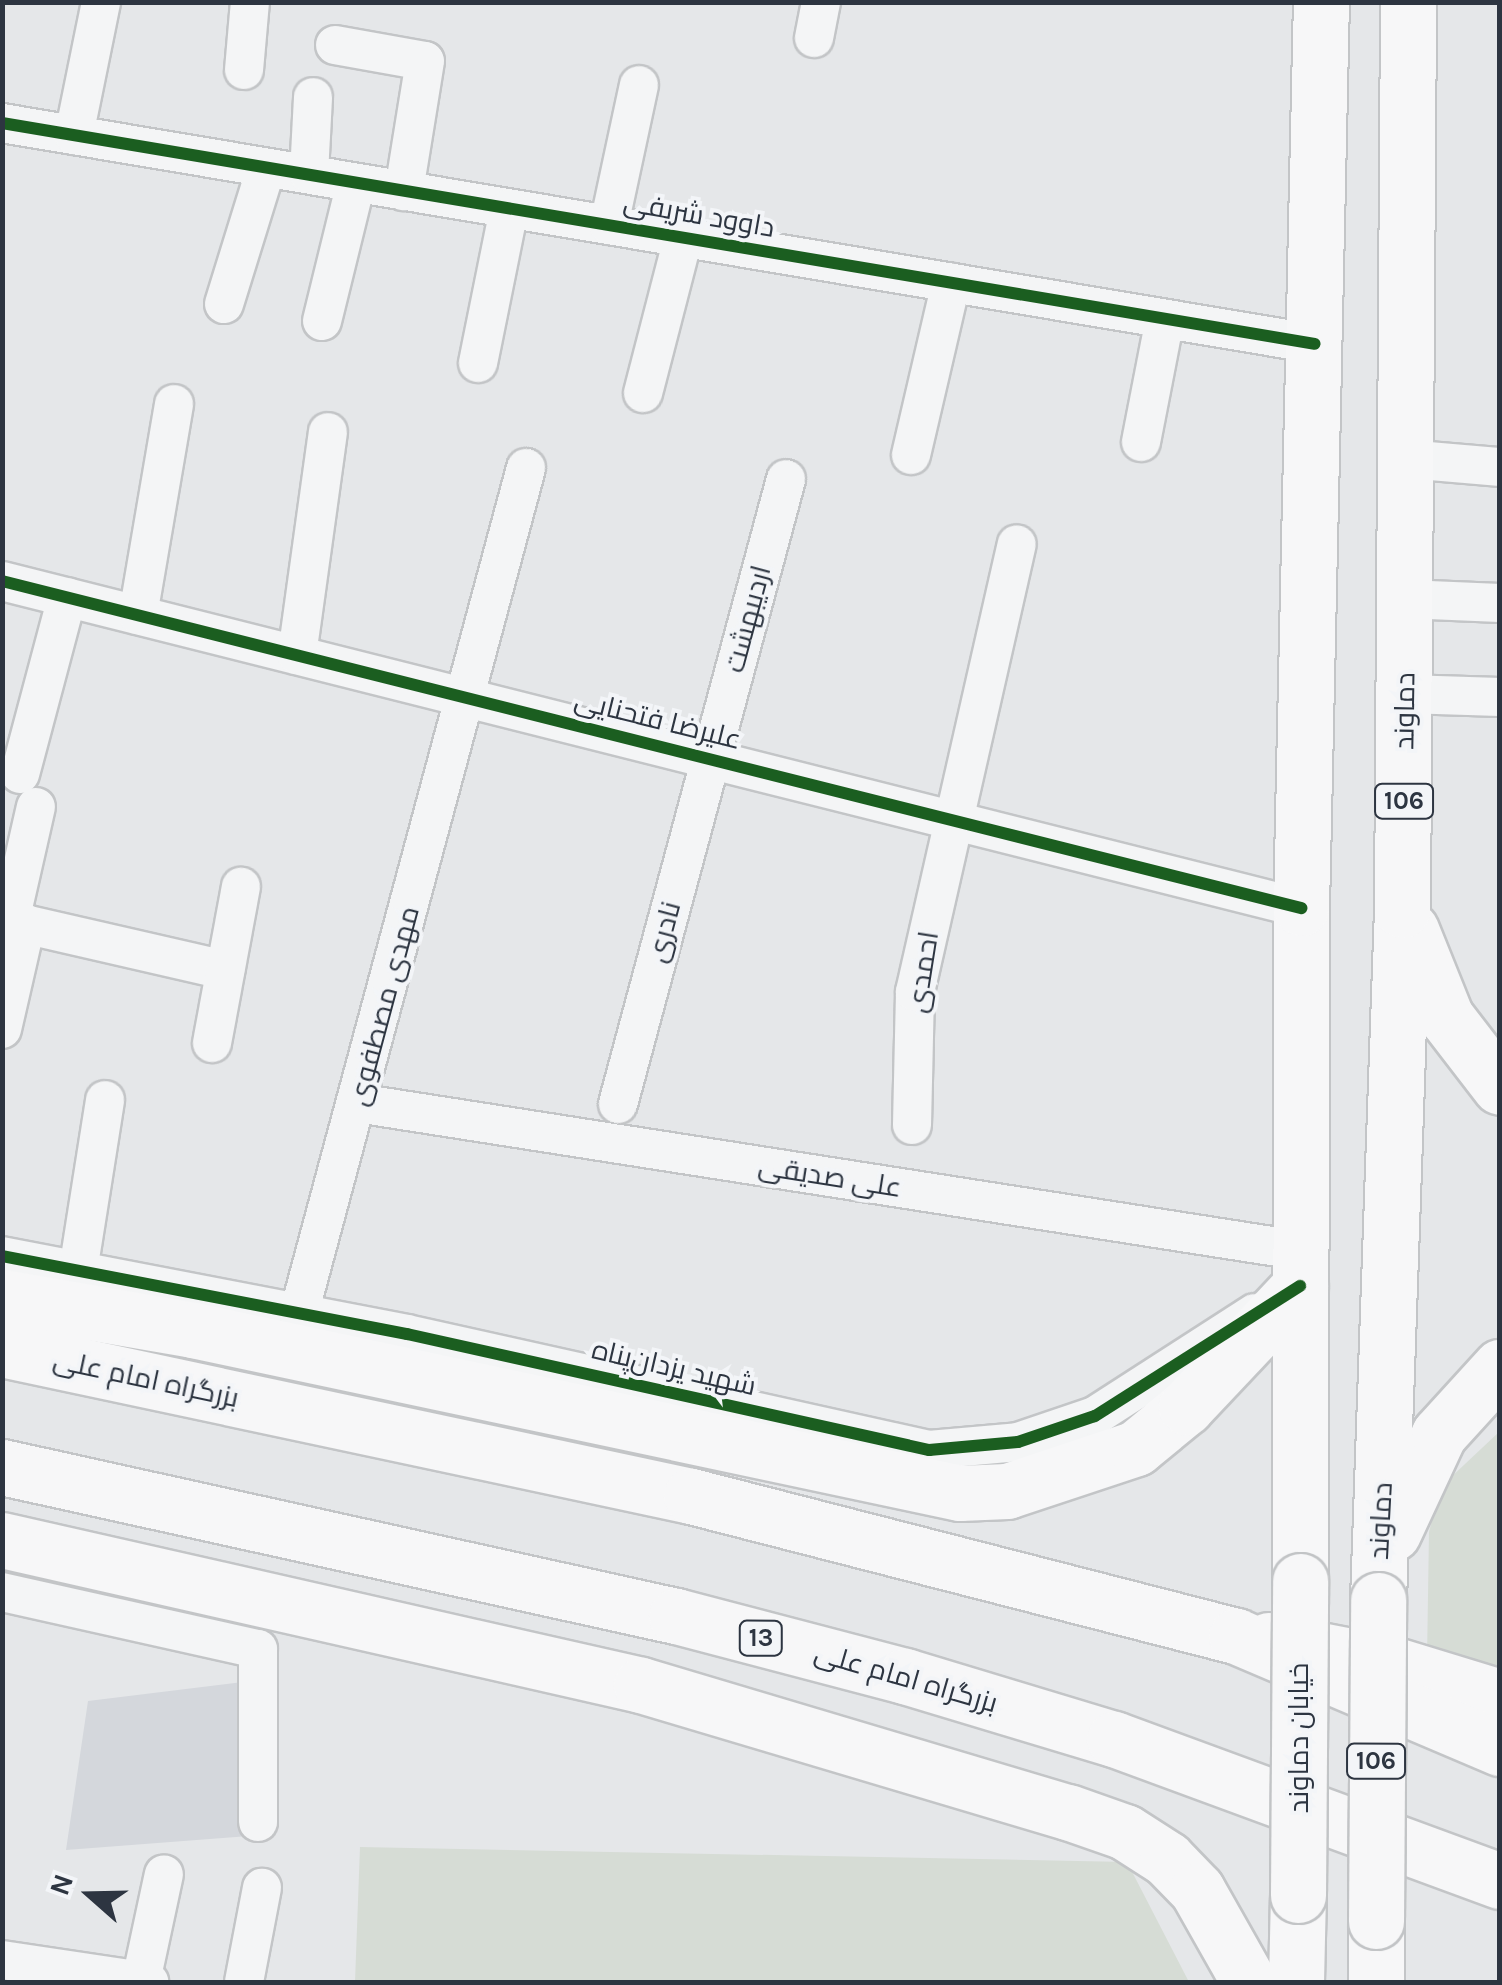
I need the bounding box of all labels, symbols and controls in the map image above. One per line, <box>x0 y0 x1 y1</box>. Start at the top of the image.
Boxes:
street label: داوود شریفی <box>621 185 777 245</box>
street label: اردیبهشت <box>718 562 778 676</box>
street label: دماوند <box>1388 672 1422 750</box>
street label: علیرضا فتحنایی <box>571 683 745 757</box>
road number: 106 <box>1374 781 1434 821</box>
street label: نادری <box>640 898 688 966</box>
street label: مهدی مصطفوی <box>341 903 427 1109</box>
street label: احمدی <box>900 929 946 1015</box>
street label: علی صدیقی <box>756 1149 904 1205</box>
street label: شهید یزدان‌پناه <box>589 1333 759 1403</box>
street label: بزرگراه امام علی <box>50 1343 242 1415</box>
street label: دماوند <box>1362 1481 1400 1561</box>
road number: 13 <box>738 1618 784 1658</box>
street label: بزرگراه امام علی <box>811 1636 1001 1720</box>
street label: خیابان دماوند <box>1282 1663 1316 1813</box>
road number: 106 <box>1346 1741 1406 1781</box>
north arrow <box>40 1845 140 1945</box>
text: N <box>42 1869 80 1900</box>

